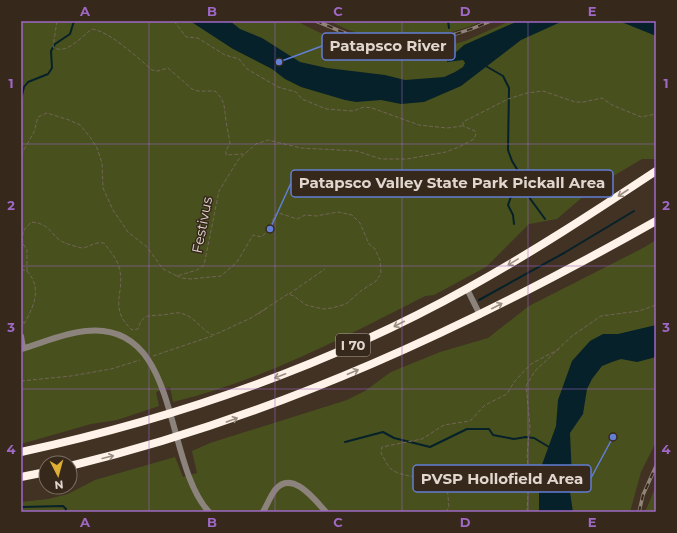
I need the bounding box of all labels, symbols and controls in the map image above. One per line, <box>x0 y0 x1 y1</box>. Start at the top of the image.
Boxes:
text: A <box>79 3 91 19</box>
text: B <box>207 3 217 19</box>
text: C <box>333 3 343 19</box>
text: D <box>460 3 471 19</box>
text: E <box>588 3 597 19</box>
callout: Patapsco River <box>322 33 455 60</box>
text: Patapsco River <box>330 36 447 55</box>
text: 1 <box>8 75 14 91</box>
text: 1 <box>663 75 669 91</box>
callout: Patapsco Valley State Park Pickall Area <box>291 170 613 197</box>
text: Patapsco Valley State Park Pickall Area <box>299 173 605 192</box>
one-way arrow <box>618 189 629 197</box>
street label: Festivus <box>188 195 216 255</box>
text: 2 <box>7 197 15 213</box>
text: 2 <box>662 197 670 213</box>
one-way arrow <box>508 258 519 266</box>
one-way arrow <box>490 302 502 309</box>
text: 3 <box>6 319 15 335</box>
text: 3 <box>661 319 670 335</box>
one-way arrow <box>393 321 405 328</box>
road number: I 70 <box>336 334 370 356</box>
one-way arrow <box>347 368 359 376</box>
one-way arrow <box>274 372 286 380</box>
one-way arrow <box>226 415 238 423</box>
text: 4 <box>7 441 16 457</box>
text: 4 <box>662 441 671 457</box>
one-way arrow <box>101 453 114 460</box>
north arrow <box>38 455 78 495</box>
callout: PVSP Hollofield Area <box>413 465 591 492</box>
text: PVSP Hollofield Area <box>421 469 583 488</box>
text: N <box>54 478 64 492</box>
text: A <box>79 514 91 530</box>
text: B <box>207 514 217 530</box>
text: C <box>333 514 343 530</box>
text: D <box>460 514 471 530</box>
text: E <box>588 514 597 530</box>

